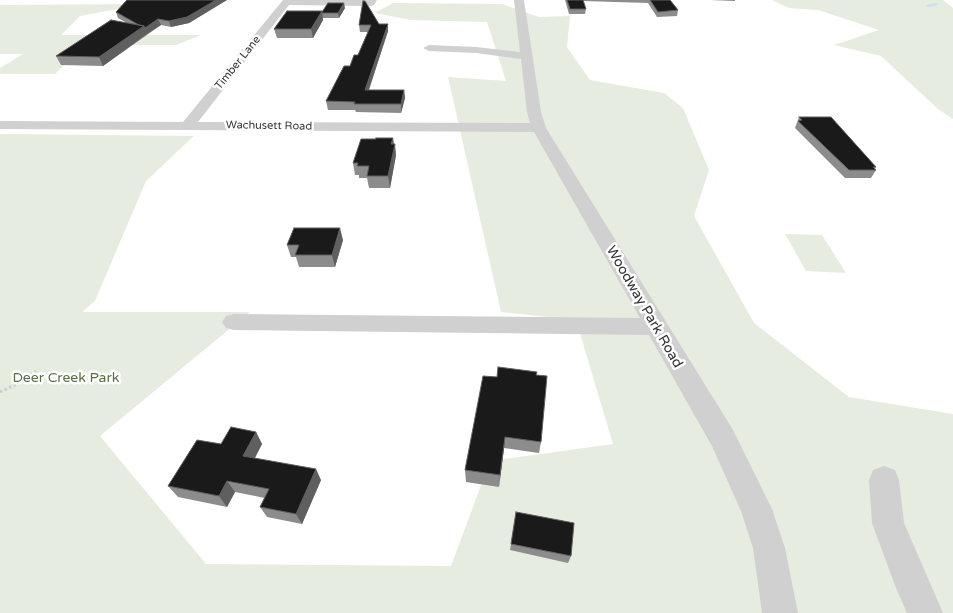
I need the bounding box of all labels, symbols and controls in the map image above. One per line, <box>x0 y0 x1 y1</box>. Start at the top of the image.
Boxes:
street label: Timber Lane <box>212 34 264 92</box>
street label: Wachusett Road <box>226 119 312 133</box>
street label: Woodway Park Road <box>602 243 686 371</box>
park label: Deer Creek Park <box>13 370 119 386</box>

